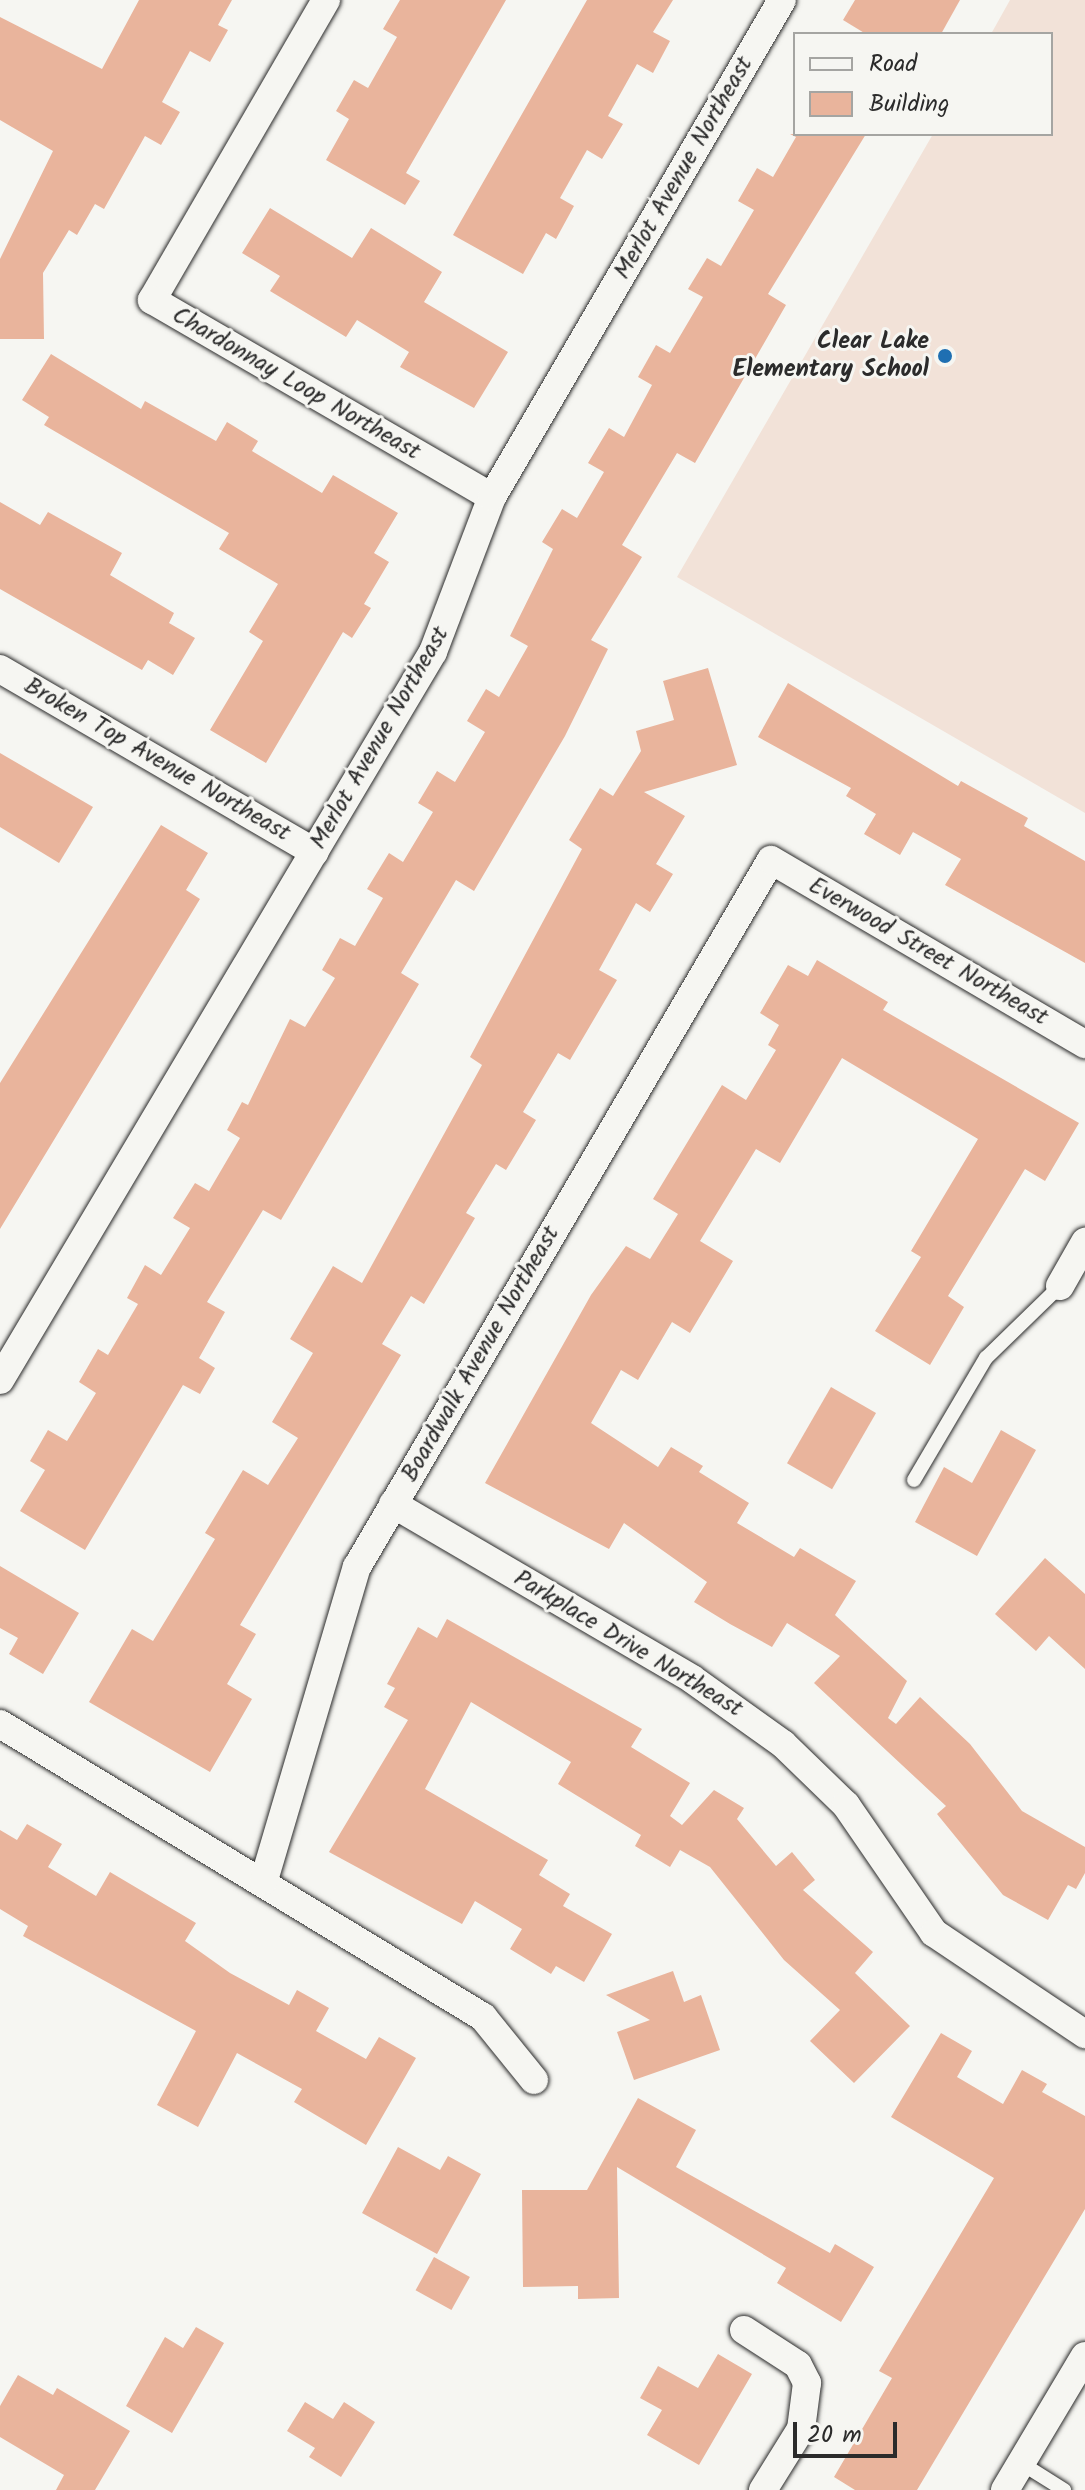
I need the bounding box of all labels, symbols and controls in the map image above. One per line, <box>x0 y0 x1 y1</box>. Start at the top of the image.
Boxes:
legend <box>793 32 1053 136</box>
text: Road <box>869 45 917 84</box>
street label: Merlot Avenue Northeast <box>608 52 760 284</box>
text: Building <box>869 85 949 124</box>
street label: Chardonnay Loop Northeast <box>167 301 425 467</box>
place label: Clear Lake Elementary School <box>733 328 929 384</box>
marker: Clear Lake Elementary School <box>936 347 954 365</box>
street label: Merlot Avenue Northeast <box>304 622 456 854</box>
street label: Broken Top Avenue Northeast <box>19 672 295 848</box>
street label: Everwood Street Northeast <box>803 872 1053 1032</box>
street label: Boardwalk Avenue Northeast <box>396 1221 566 1487</box>
street label: Parkplace Drive Northeast <box>508 1564 748 1724</box>
scale bar <box>797 2406 901 2456</box>
text: 20 m <box>807 2416 862 2455</box>

